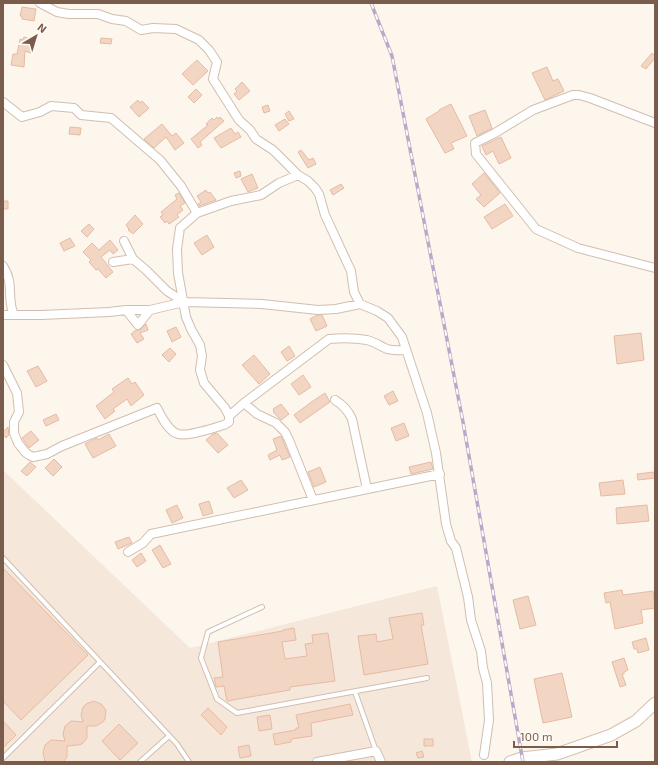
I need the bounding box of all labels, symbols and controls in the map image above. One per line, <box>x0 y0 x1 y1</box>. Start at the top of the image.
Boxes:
north arrow <box>16 16 56 56</box>
text: N <box>35 20 50 35</box>
scale bar <box>514 723 617 749</box>
text: 100 m <box>520 729 552 743</box>

